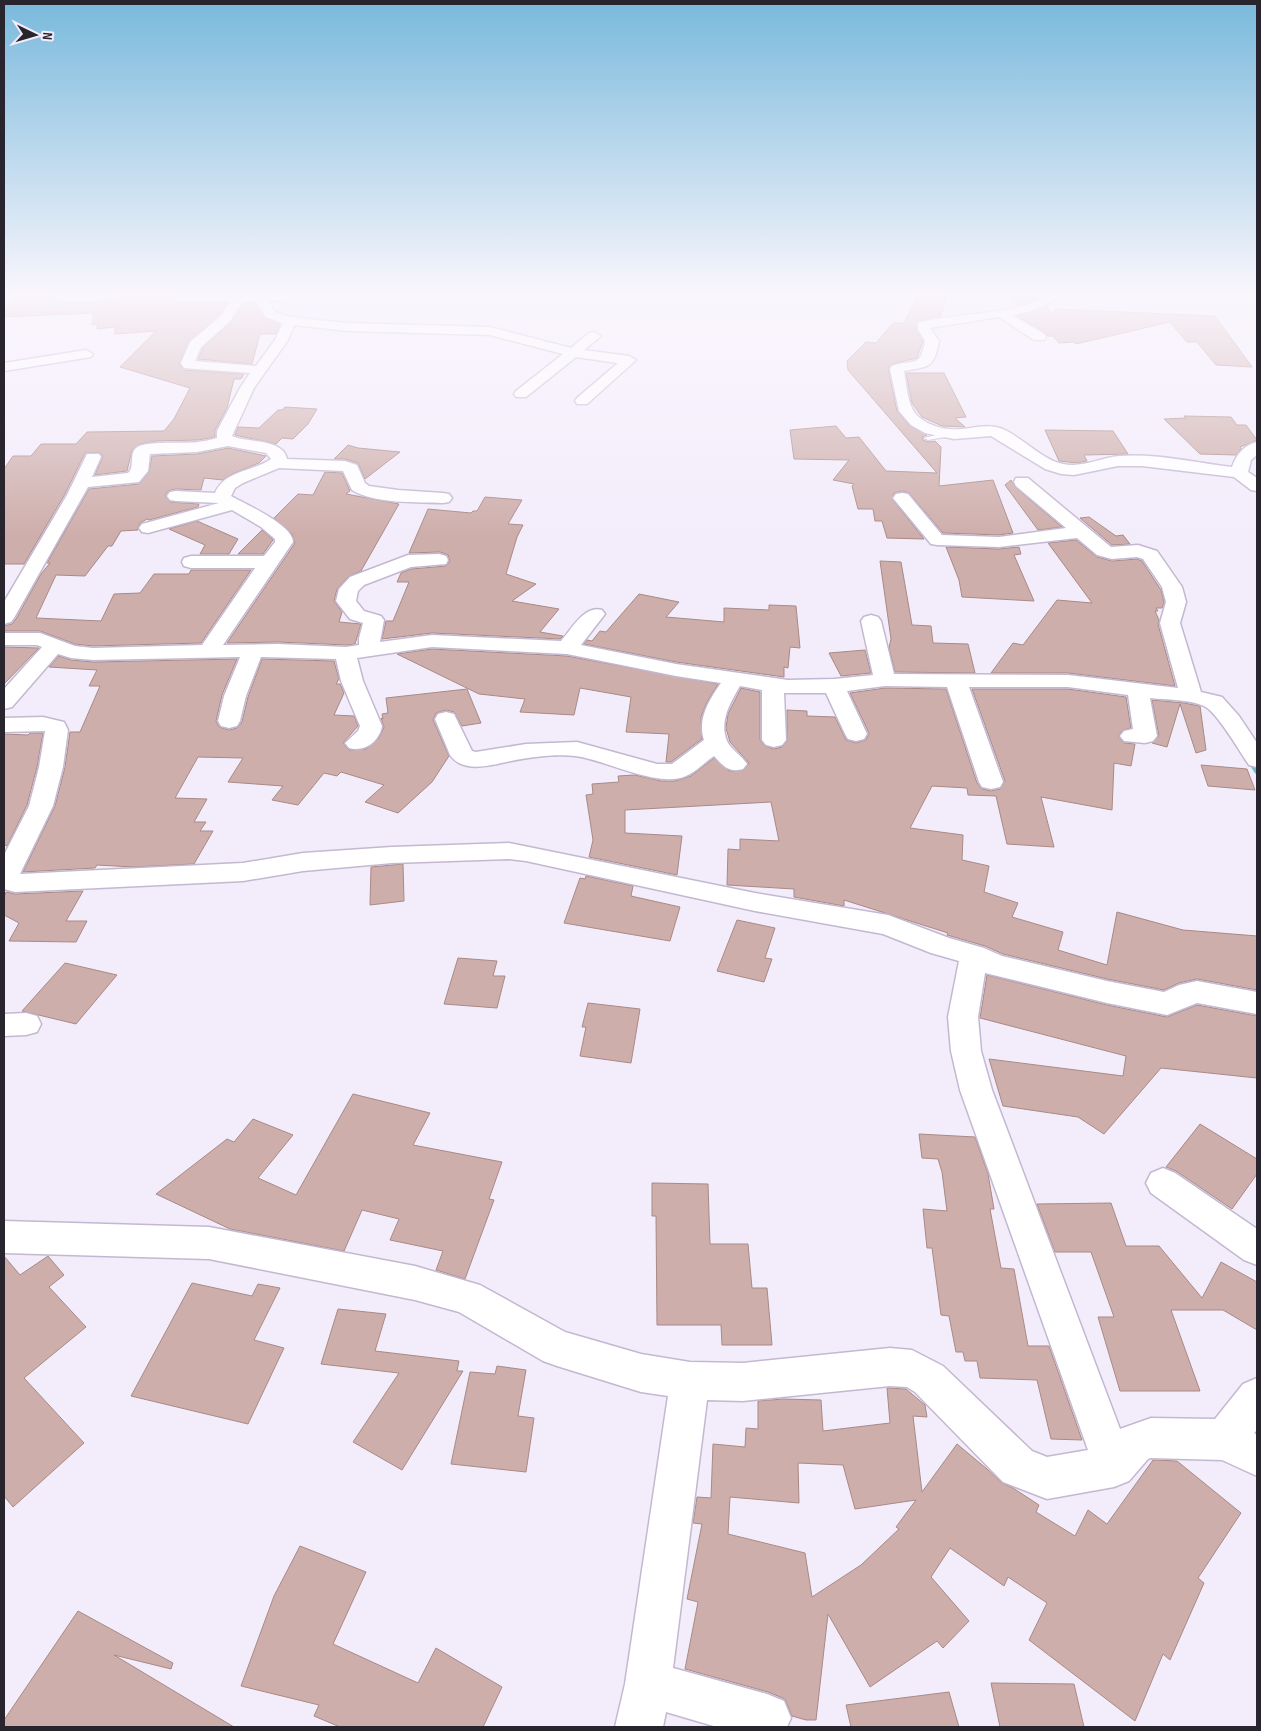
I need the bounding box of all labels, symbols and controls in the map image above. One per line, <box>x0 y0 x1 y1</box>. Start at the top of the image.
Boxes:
north arrow <box>10 10 60 60</box>
text: N <box>39 32 56 41</box>

